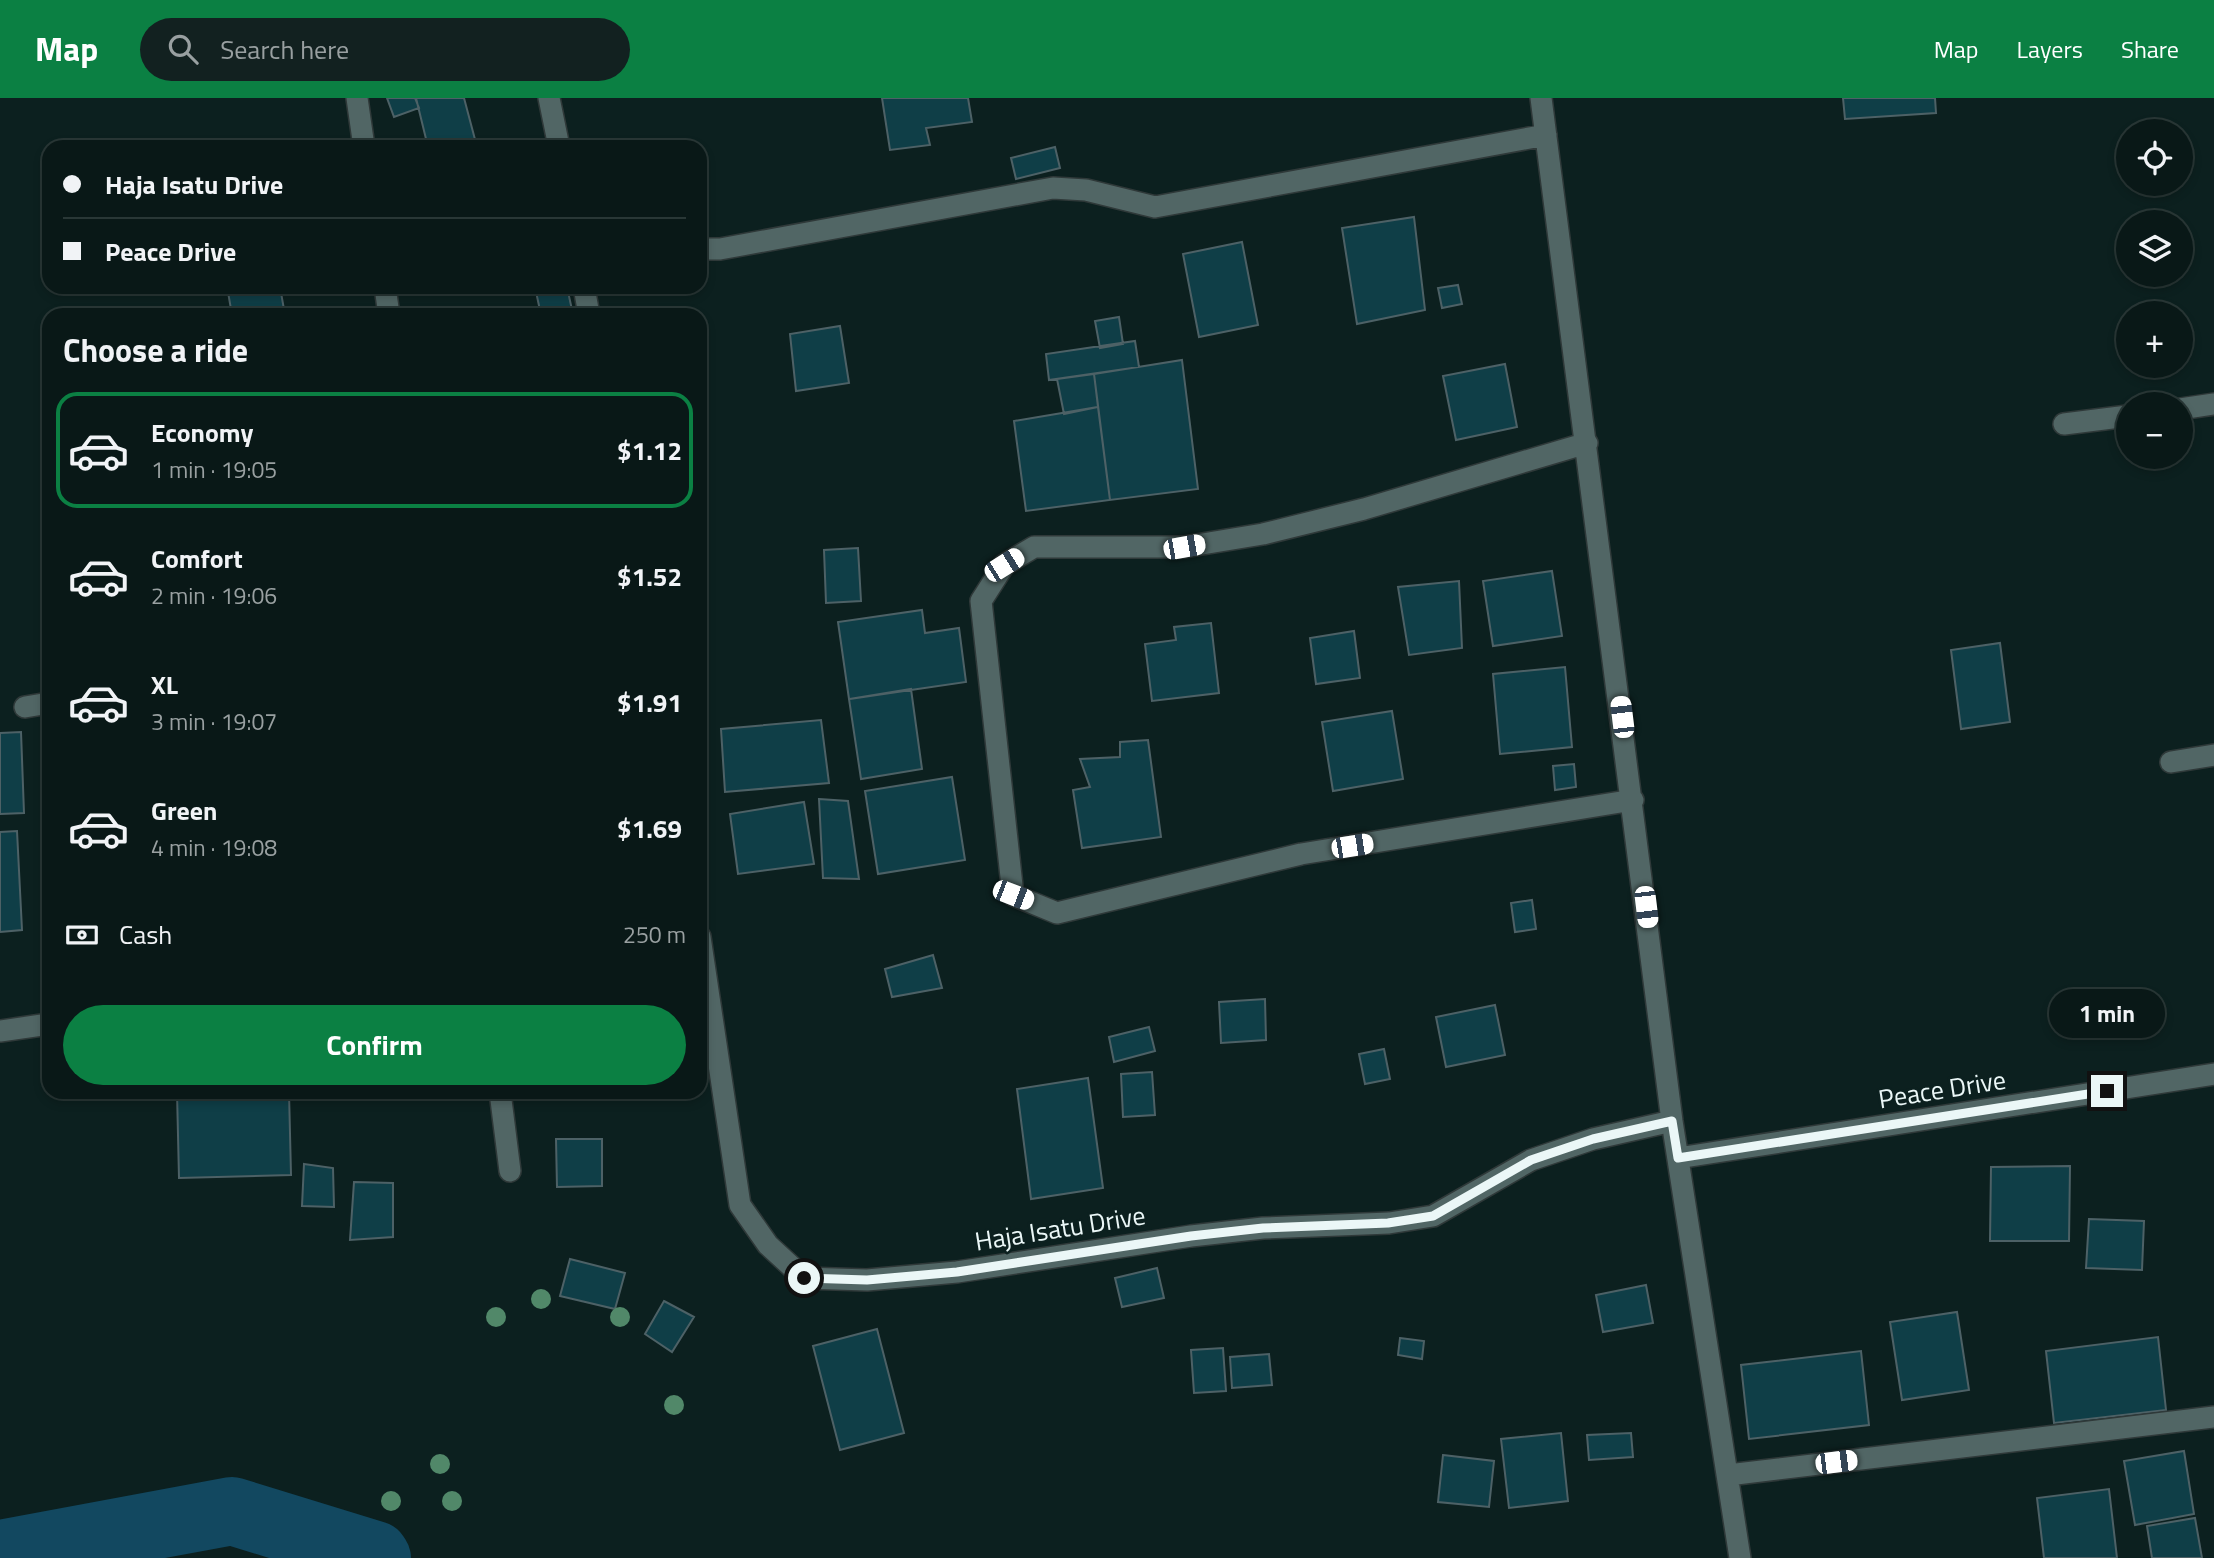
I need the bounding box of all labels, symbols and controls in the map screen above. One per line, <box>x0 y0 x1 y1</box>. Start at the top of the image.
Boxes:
search box <box>140 18 630 81</box>
text: Map <box>35 24 98 74</box>
icon: search <box>164 30 202 68</box>
text: Search here <box>220 30 349 69</box>
text: Map <box>1934 31 1979 67</box>
text: Layers <box>2017 31 2083 67</box>
text: Share <box>2121 31 2179 67</box>
map controls <box>2116 119 2193 469</box>
button: locate <box>2116 119 2193 196</box>
text: Haja Isatu Drive <box>105 165 283 204</box>
button: layers <box>2116 210 2193 287</box>
text: Peace Drive <box>105 232 236 271</box>
button: + <box>2116 301 2193 378</box>
text: Choose a ride <box>63 326 248 374</box>
button: − <box>2116 392 2193 469</box>
text: Economy <box>151 413 253 452</box>
icon: car <box>67 419 130 482</box>
text: $1.12 <box>617 431 682 470</box>
text: 1 min · 19:05 <box>151 452 277 487</box>
car <box>1162 533 1207 561</box>
text: Comfort <box>151 539 243 578</box>
icon: car <box>67 545 130 608</box>
car <box>981 545 1028 585</box>
text: $1.52 <box>617 557 682 596</box>
text: 2 min · 19:06 <box>151 578 277 613</box>
text: XL <box>151 665 178 704</box>
icon: car <box>67 671 130 734</box>
text: $1.91 <box>617 683 682 722</box>
car <box>1610 695 1635 739</box>
text: 3 min · 19:07 <box>151 704 277 739</box>
text: Green <box>151 791 217 830</box>
icon: car <box>67 797 130 860</box>
text: $1.69 <box>617 809 682 848</box>
text: 4 min · 19:08 <box>151 830 277 865</box>
car <box>1330 832 1375 860</box>
car <box>990 878 1037 912</box>
car <box>1634 885 1659 929</box>
text: Cash <box>119 915 172 954</box>
icon: cash <box>63 916 101 954</box>
text: 250 m <box>623 917 686 952</box>
callout: 1 min <box>2049 990 2165 1038</box>
text: 1 min <box>2079 996 2135 1031</box>
button: Confirm <box>63 1005 686 1085</box>
street label: Peace Drive <box>1876 1060 2008 1118</box>
route end <box>2091 1075 2123 1107</box>
street label: Haja Isatu Drive <box>972 1195 1148 1261</box>
route start <box>788 1262 820 1294</box>
car <box>1814 1449 1859 1475</box>

